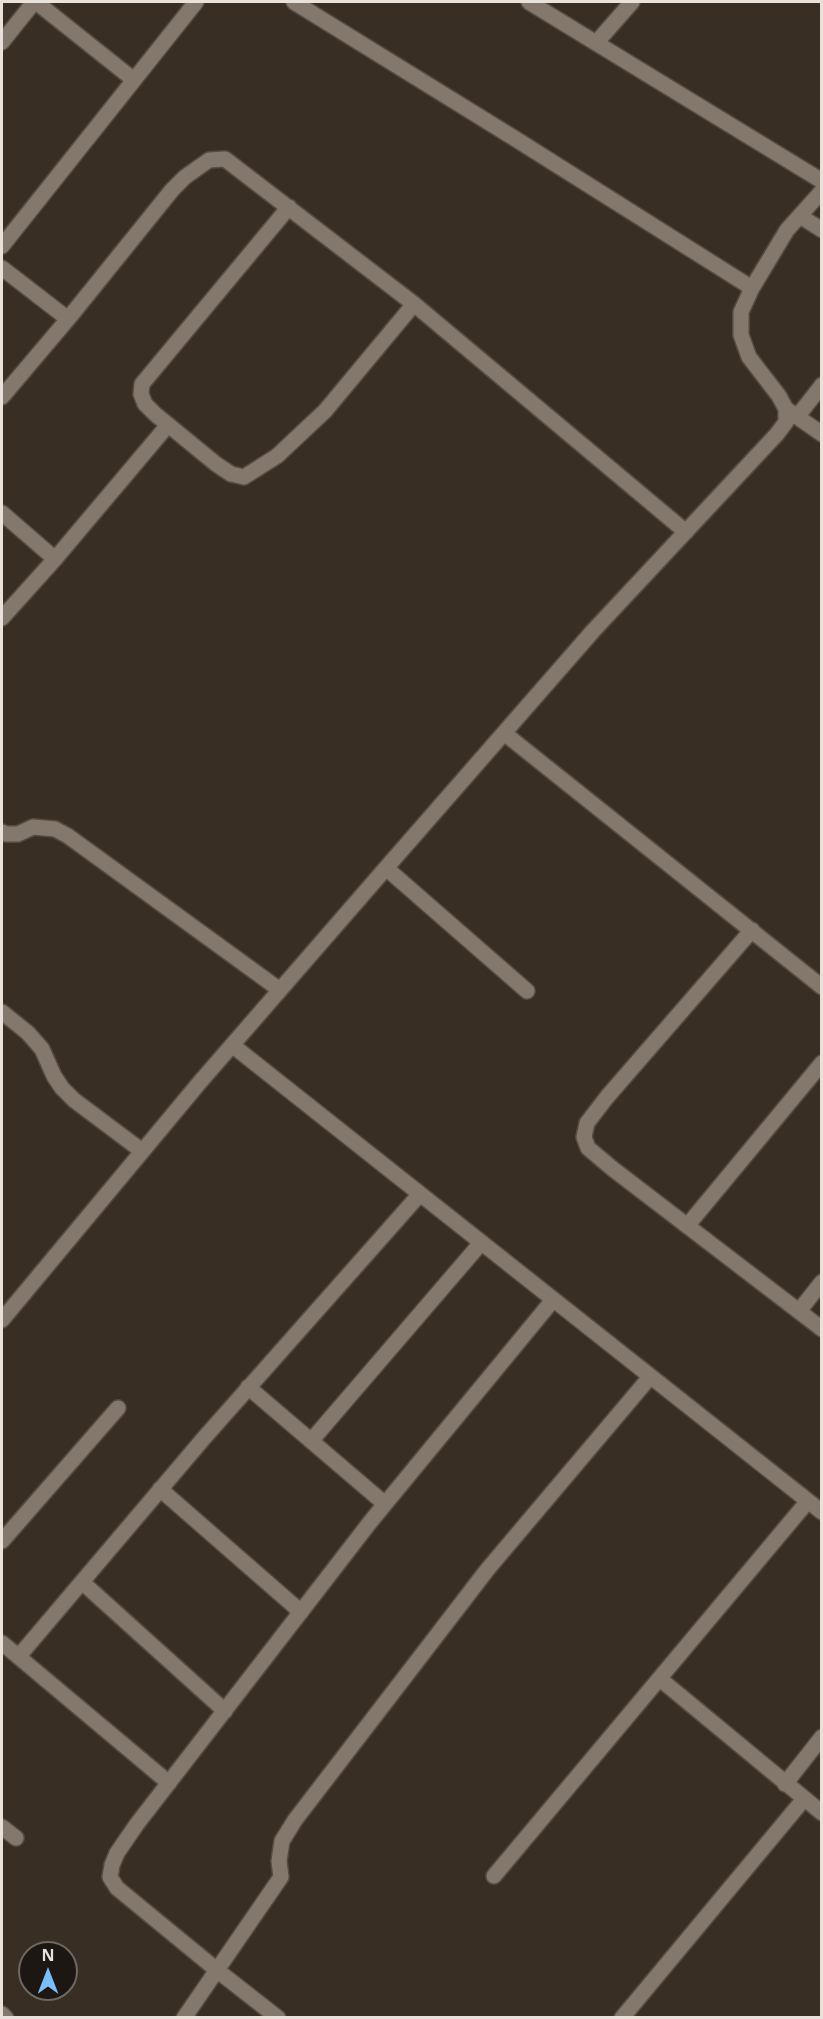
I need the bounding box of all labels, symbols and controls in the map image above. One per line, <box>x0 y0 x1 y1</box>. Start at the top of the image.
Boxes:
north arrow <box>18 1941 78 2001</box>
text: N <box>41 1944 55 1966</box>

